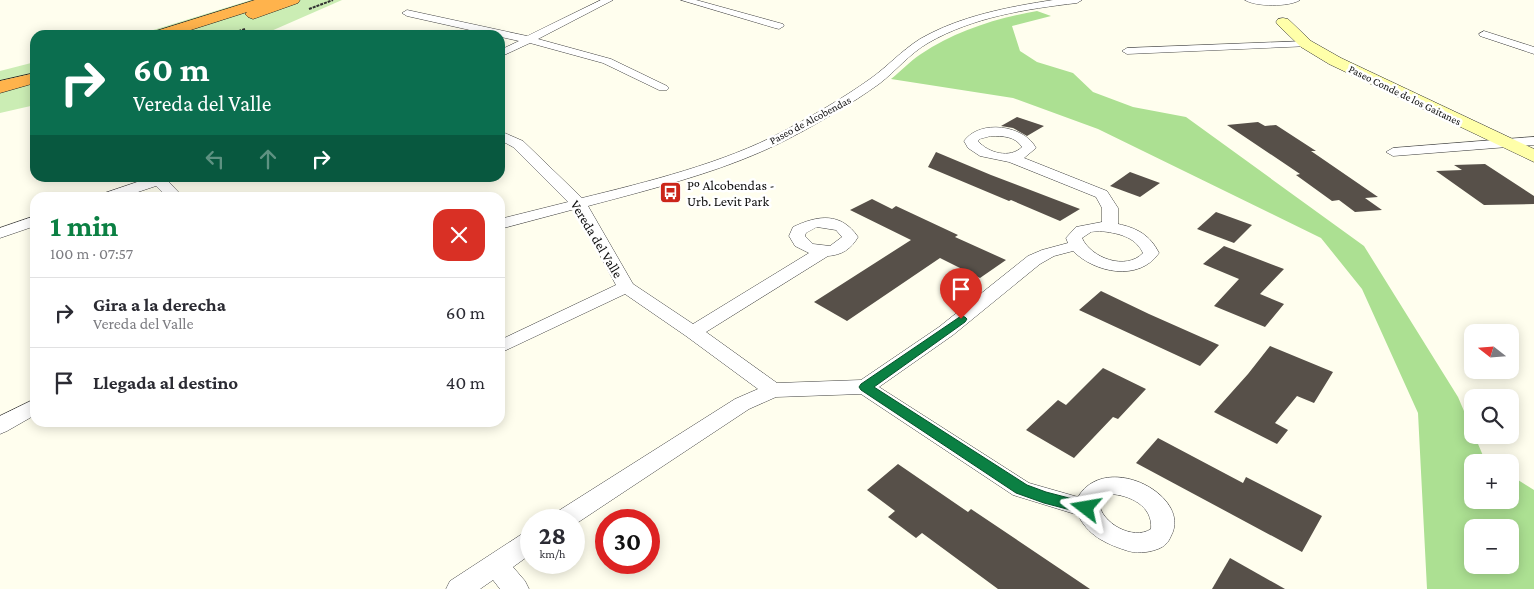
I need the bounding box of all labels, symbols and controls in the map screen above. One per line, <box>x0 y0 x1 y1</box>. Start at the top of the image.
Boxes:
icon: right <box>50 50 115 115</box>
text: 60 m <box>133 50 210 89</box>
street label: Paseo Conde de los Gaitanes <box>1347 62 1463 128</box>
text: Vereda del Valle <box>133 91 271 116</box>
street label: Paseo de Alcobendas <box>767 93 853 147</box>
icon: left <box>201 145 229 173</box>
icon: ahead <box>254 145 282 173</box>
icon: right <box>307 145 335 173</box>
place label: Pº Alcobendas - Urb. Levit Park <box>687 177 775 209</box>
bus stop icon: Pº Alcobendas - Urb. Levit Park <box>659 181 683 205</box>
street label: Vereda del Valle <box>567 197 627 281</box>
text: 1 min <box>50 209 118 242</box>
button: close <box>433 209 485 261</box>
text: 100 m · 07:57 <box>50 245 133 262</box>
pin <box>940 268 982 319</box>
icon: arrive <box>947 275 975 303</box>
text: Gira a la derecha <box>93 294 226 315</box>
icon: right <box>50 299 78 327</box>
text: 60 m <box>446 302 485 323</box>
text: Vereda del Valle <box>93 315 194 332</box>
north arrow <box>1464 324 1519 379</box>
map controls <box>1464 324 1519 574</box>
icon: arrive <box>50 369 78 397</box>
text: Llegada al destino <box>93 372 238 393</box>
text: 40 m <box>446 372 485 393</box>
button: search <box>1464 389 1519 444</box>
button: + <box>1464 454 1519 509</box>
position arrow <box>1059 481 1111 533</box>
speed limit sign: 30 <box>595 509 660 574</box>
button: − <box>1464 519 1519 574</box>
text: 28 <box>539 522 566 549</box>
text: km/h <box>540 547 565 561</box>

